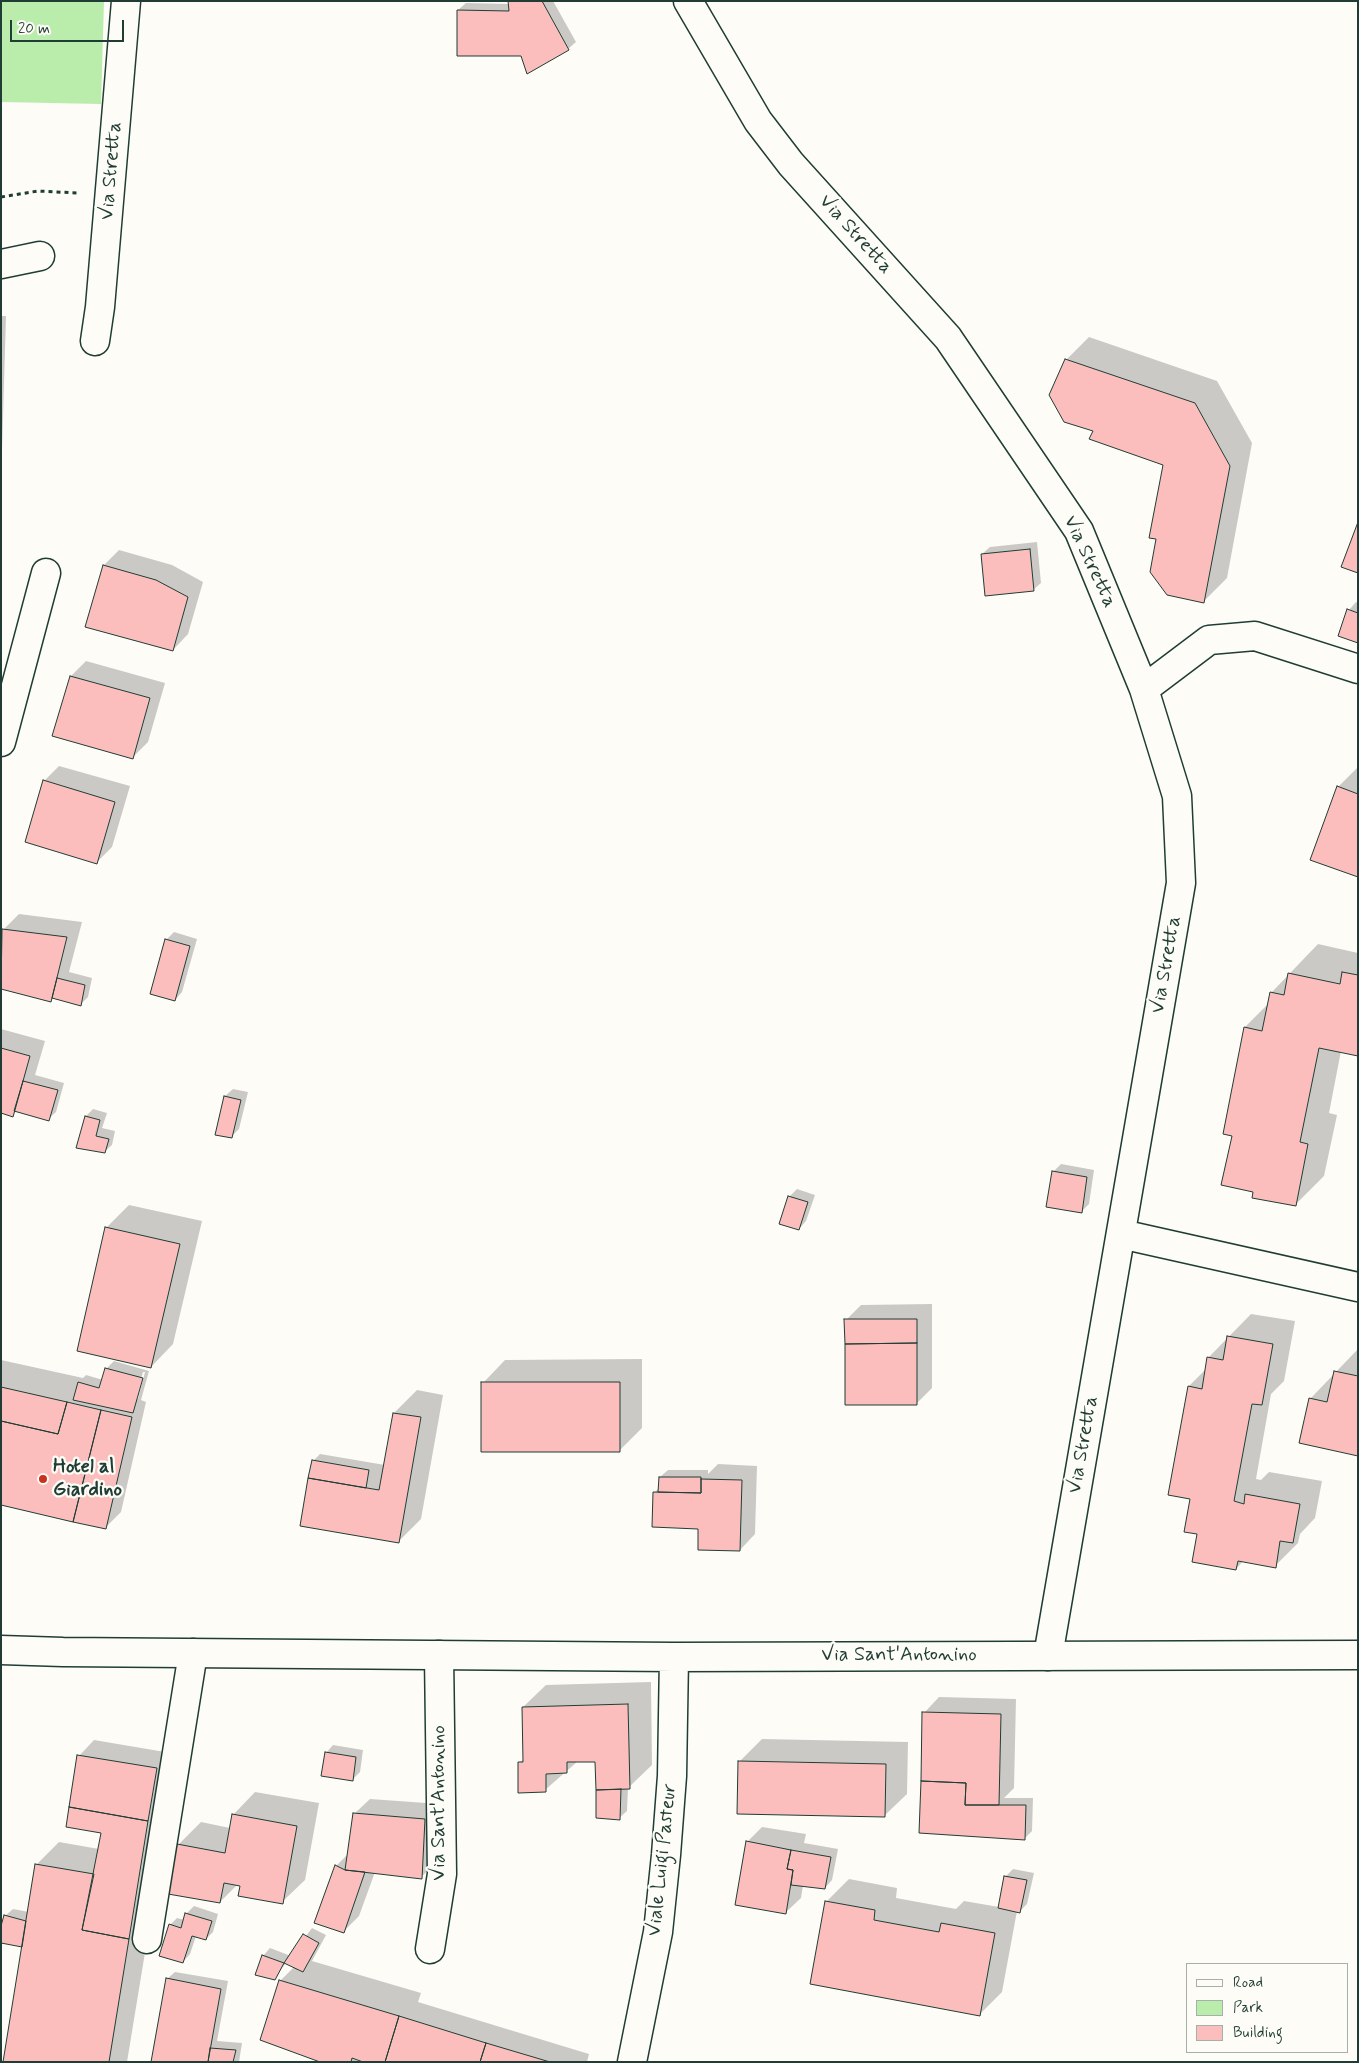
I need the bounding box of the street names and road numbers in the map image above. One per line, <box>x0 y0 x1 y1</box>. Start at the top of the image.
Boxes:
street label: Via Stretta <box>96 121 128 221</box>
street label: Via Stretta <box>813 190 897 280</box>
street label: Via Stretta <box>1057 512 1121 612</box>
street label: Via Stretta <box>1147 914 1187 1016</box>
street label: Via Stretta <box>1064 1394 1104 1496</box>
street label: Via Sant'Antonino <box>821 1644 977 1668</box>
street label: Via Sant'Antonino <box>428 1725 452 1881</box>
street label: Viale Luigi Pasteur <box>643 1782 683 1938</box>

